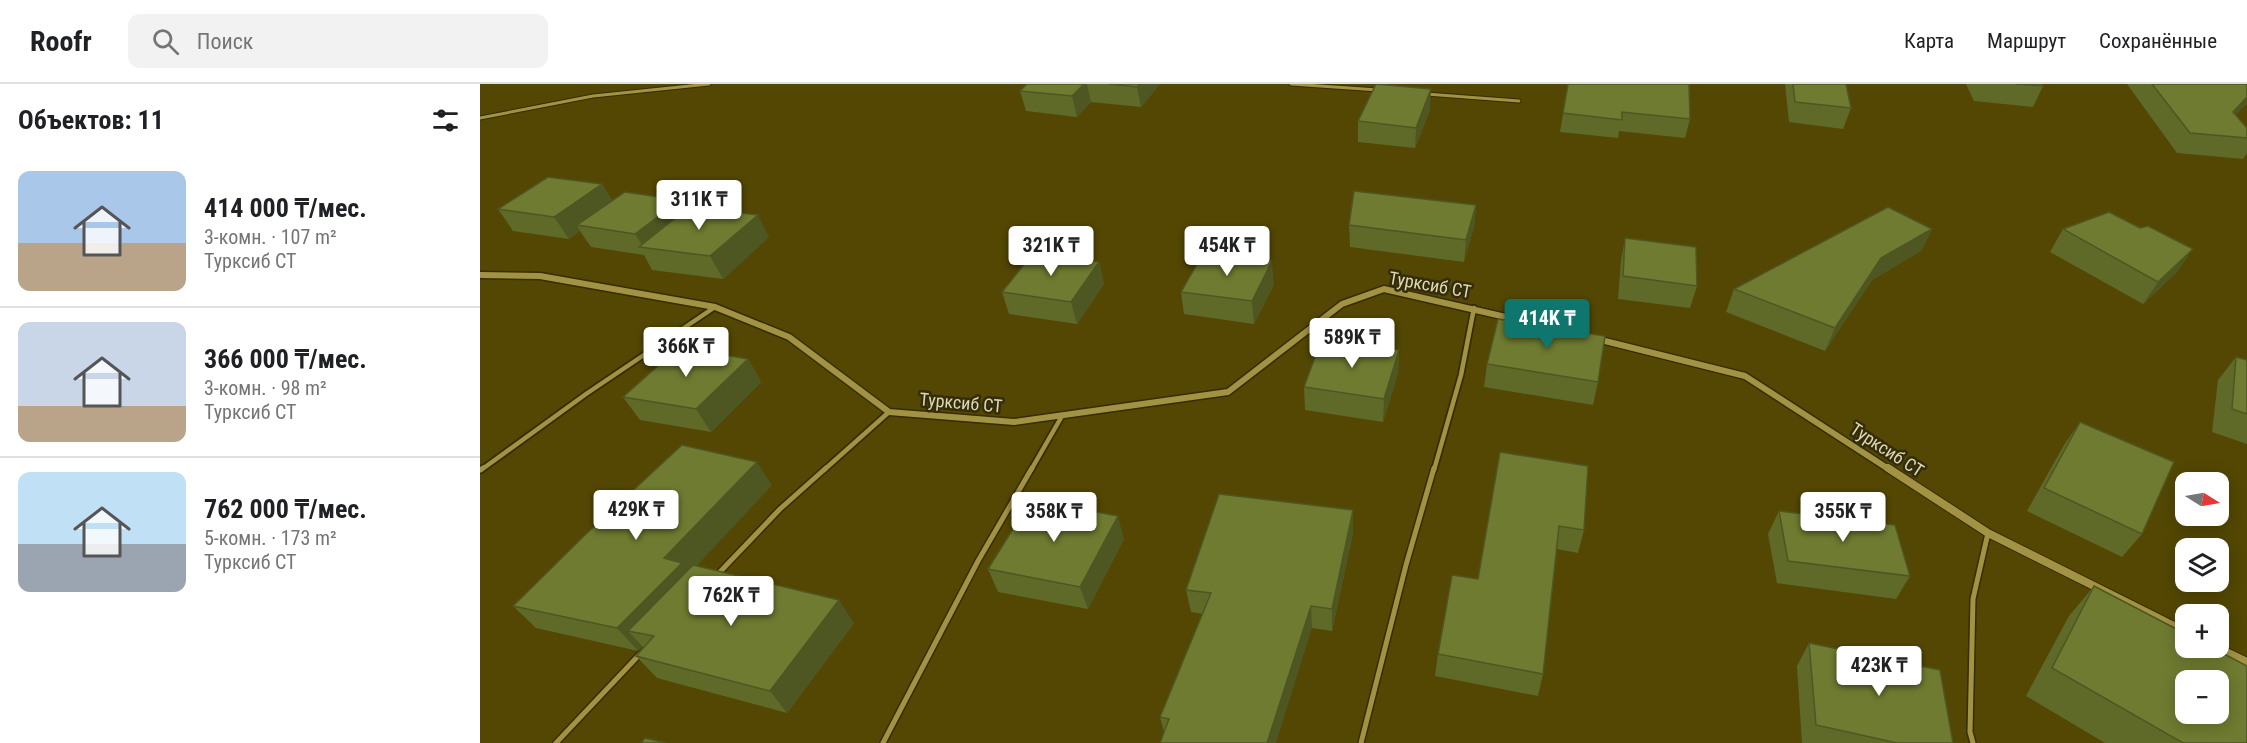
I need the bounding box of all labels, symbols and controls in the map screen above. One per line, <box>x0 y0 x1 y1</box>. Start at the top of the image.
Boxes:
search box <box>128 14 548 68</box>
text: Roofr <box>30 25 92 58</box>
icon: search <box>149 25 182 58</box>
text: Поиск <box>197 29 253 54</box>
text: Карта <box>1904 29 1954 53</box>
text: Маршрут <box>1987 29 2066 53</box>
text: Сохранённые <box>2099 29 2217 53</box>
icon: filters <box>429 104 462 137</box>
text: Объектов: 11 <box>18 105 164 135</box>
pin: 311K ₸ <box>650 180 748 231</box>
text: 311K ₸ <box>671 187 727 211</box>
text: 414 000 ₸/мес. <box>204 193 367 223</box>
icon: home <box>66 195 138 267</box>
text: 3-комн. · 107 m² <box>204 225 337 249</box>
pin: 321K ₸ <box>1002 226 1100 277</box>
pin: 454K ₸ <box>1178 226 1276 277</box>
text: 321K ₸ <box>1023 233 1079 257</box>
text: 454K ₸ <box>1199 233 1255 257</box>
text: Турксиб СТ <box>204 249 297 273</box>
street label: Турксиб СТ <box>1387 267 1473 302</box>
pin: 414K ₸ <box>1498 299 1596 350</box>
text: 414K ₸ <box>1519 306 1575 330</box>
pin: 589K ₸ <box>1303 318 1401 369</box>
text: 589K ₸ <box>1324 325 1380 349</box>
pin: 366K ₸ <box>637 327 735 378</box>
text: 366K ₸ <box>658 334 714 358</box>
text: 366 000 ₸/мес. <box>204 344 367 374</box>
icon: home <box>66 346 138 418</box>
text: 3-комн. · 98 m² <box>204 376 327 400</box>
street label: Турксиб СТ <box>919 388 1003 417</box>
text: Турксиб СТ <box>204 400 297 424</box>
street label: Турксиб СТ <box>1847 418 1928 481</box>
north arrow <box>2175 472 2229 526</box>
map controls <box>2175 472 2229 724</box>
pin: 429K ₸ <box>587 490 685 541</box>
pin: 358K ₸ <box>1005 492 1103 543</box>
pin: 355K ₸ <box>1794 492 1892 543</box>
text: 762 000 ₸/мес. <box>204 494 367 524</box>
icon: home <box>66 496 138 568</box>
text: 429K ₸ <box>608 497 664 521</box>
text: 358K ₸ <box>1026 499 1082 523</box>
text: 355K ₸ <box>1815 499 1871 523</box>
text: 5-комн. · 173 m² <box>204 526 337 550</box>
button: layers <box>2175 538 2229 592</box>
text: Турксиб СТ <box>204 550 297 574</box>
pin: 762K ₸ <box>682 576 780 627</box>
text: 762K ₸ <box>703 583 759 607</box>
button: + <box>2175 604 2229 658</box>
pin: 423K ₸ <box>1830 646 1928 697</box>
text: 423K ₸ <box>1851 653 1907 677</box>
button: − <box>2175 670 2229 724</box>

